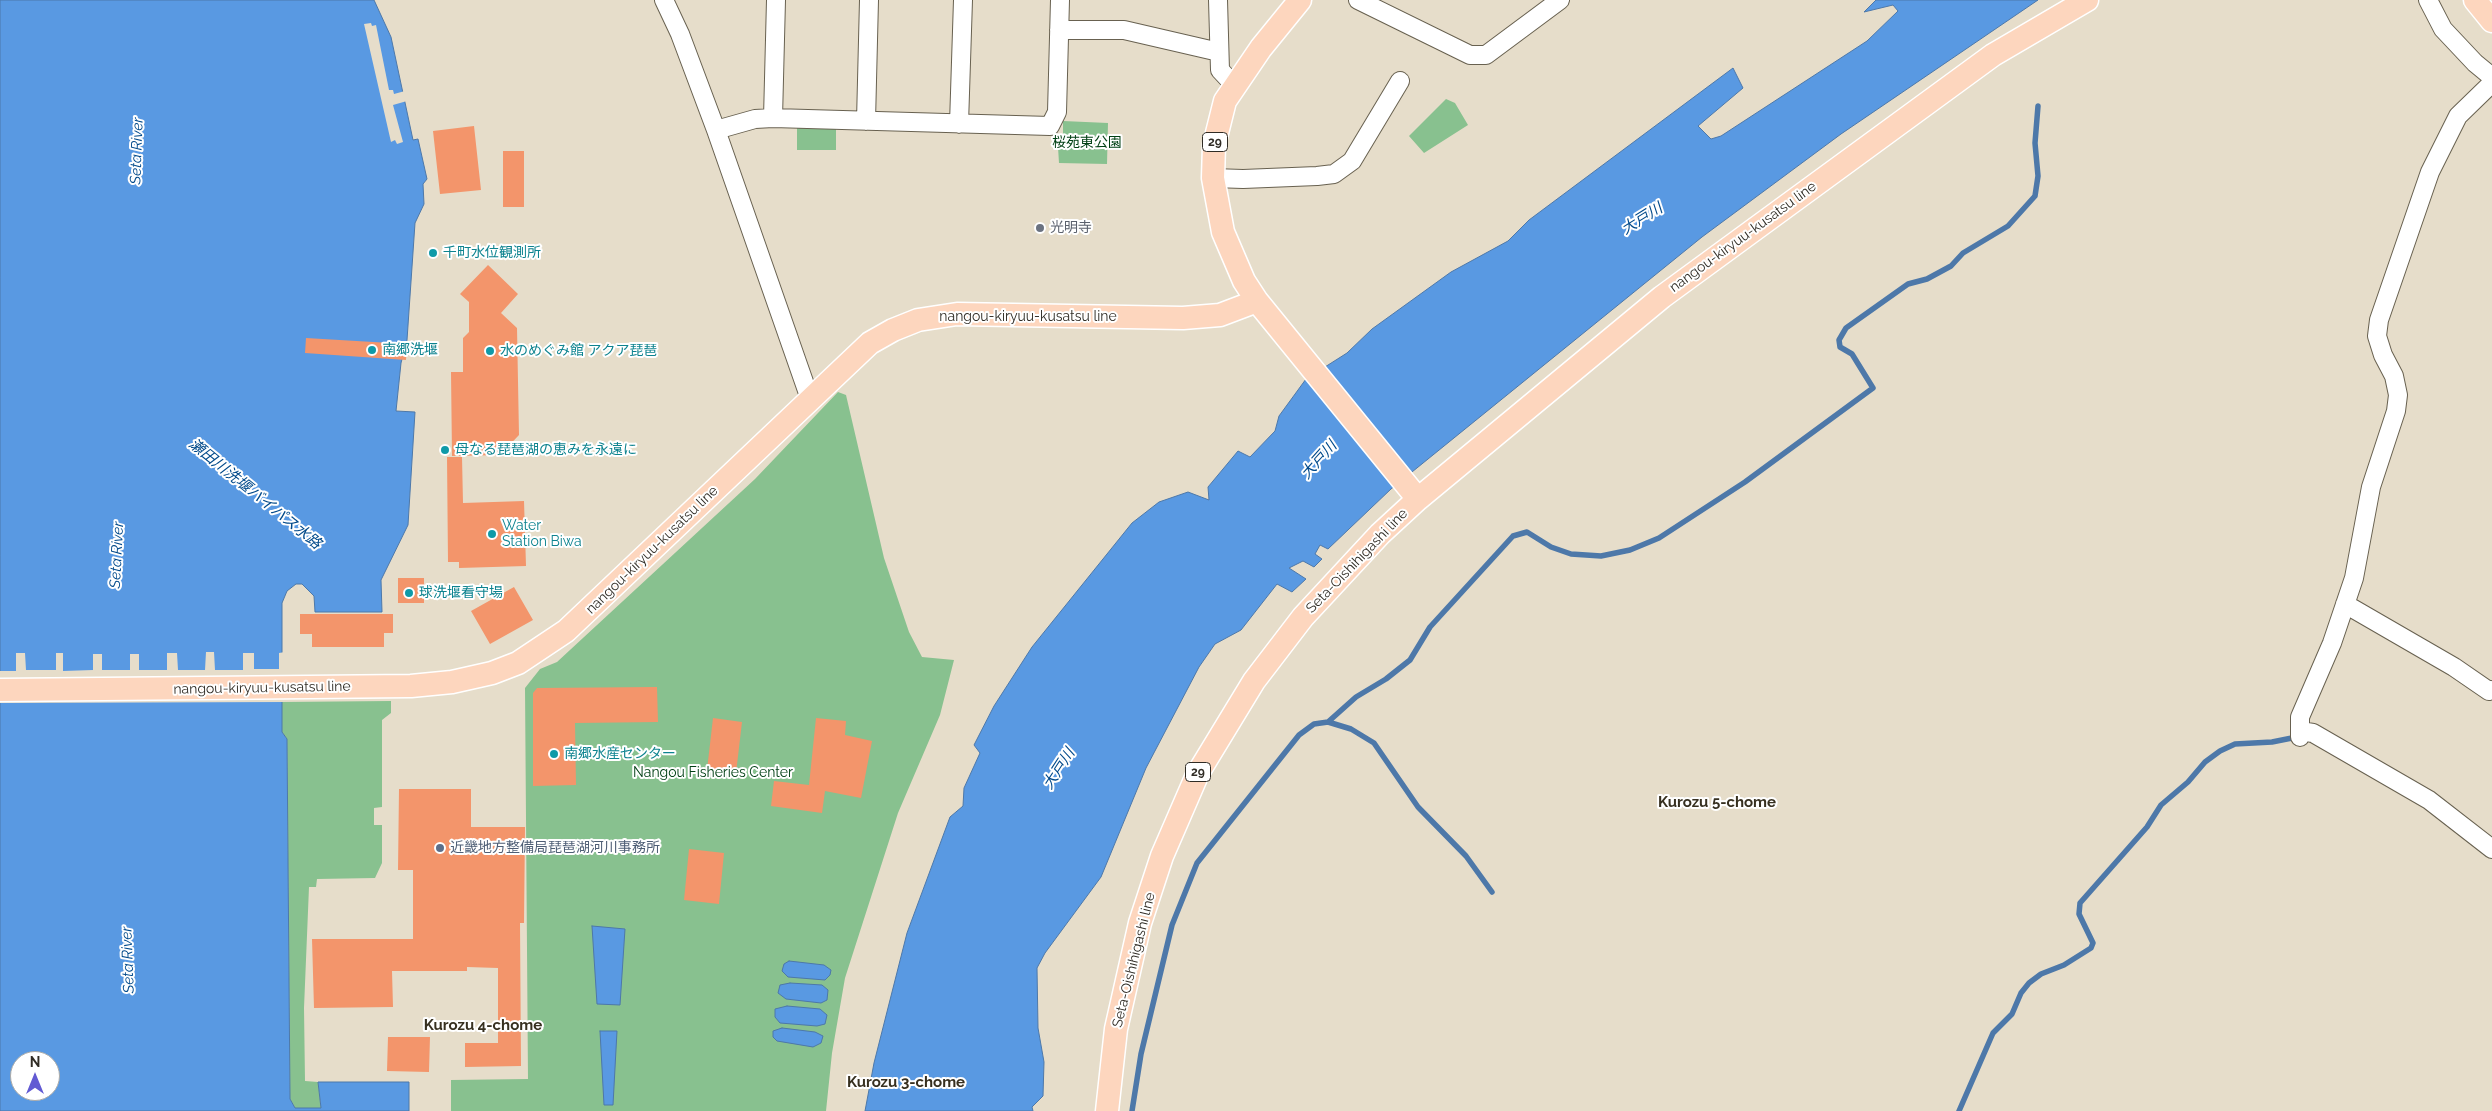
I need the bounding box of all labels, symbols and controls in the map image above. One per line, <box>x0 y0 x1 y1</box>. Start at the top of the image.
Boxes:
water label: Seta River <box>127 117 147 185</box>
road number: 29 <box>1202 132 1228 152</box>
park label: 桜苑東公園 <box>1052 135 1122 151</box>
street label: nangou-kiryuu-kusatsu line <box>1666 178 1820 296</box>
water label: 大戸川 <box>1618 199 1666 239</box>
place label: 光明寺 <box>1050 220 1092 236</box>
marker: 光明寺 <box>1034 222 1046 234</box>
place label: 千町水位観測所 <box>443 245 541 261</box>
marker: 千町水位観測所 <box>427 247 439 259</box>
street label: nangou-kiryuu-kusatsu line <box>939 309 1117 325</box>
place label: 南郷洗堰 <box>382 342 438 358</box>
place label: 水のめぐみ館 アクア琵琶 <box>500 343 658 359</box>
marker: 南郷洗堰 <box>366 344 378 356</box>
marker: 水のめぐみ館 アクア琵琶 <box>484 345 496 357</box>
water label: 瀬田川洗堰バイパス水路 <box>185 435 325 553</box>
water label: 大戸川 <box>1297 437 1341 483</box>
place label: 母なる琵琶湖の恵みを永遠に <box>455 442 637 458</box>
marker: 母なる琵琶湖の恵みを永遠に <box>439 444 451 456</box>
street label: nangou-kiryuu-kusatsu line <box>582 482 722 618</box>
street label: Seta-Oishihigashi line <box>1303 505 1411 617</box>
place label: Water Station Biwa <box>502 518 582 550</box>
water label: Seta River <box>106 521 128 589</box>
marker: Water Station Biwa <box>486 528 498 540</box>
place label: 球洗堰看守場 <box>419 585 503 601</box>
marker: 球洗堰看守場 <box>403 587 415 599</box>
street label: nangou-kiryuu-kusatsu line <box>173 678 351 698</box>
water label: 大戸川 <box>1039 745 1079 793</box>
place label: 南郷水産センター <box>564 746 676 762</box>
marker: 南郷水産センター <box>548 748 560 760</box>
road number: 29 <box>1186 762 1210 782</box>
park label: Nangou Fisheries Center <box>633 765 793 781</box>
district label: Kurozu 5-chome <box>1658 793 1776 811</box>
place label: 近畿地方整備局琵琶湖河川事務所 <box>450 840 660 856</box>
marker: 近畿地方整備局琵琶湖河川事務所 <box>434 842 446 854</box>
street label: Seta-Oishihigashi line <box>1109 891 1159 1029</box>
water label: Seta River <box>118 926 138 994</box>
district label: Kurozu 4-chome <box>424 1016 542 1034</box>
north arrow <box>10 1051 60 1101</box>
text: N <box>30 1054 40 1070</box>
district label: Kurozu 3-chome <box>847 1073 965 1091</box>

